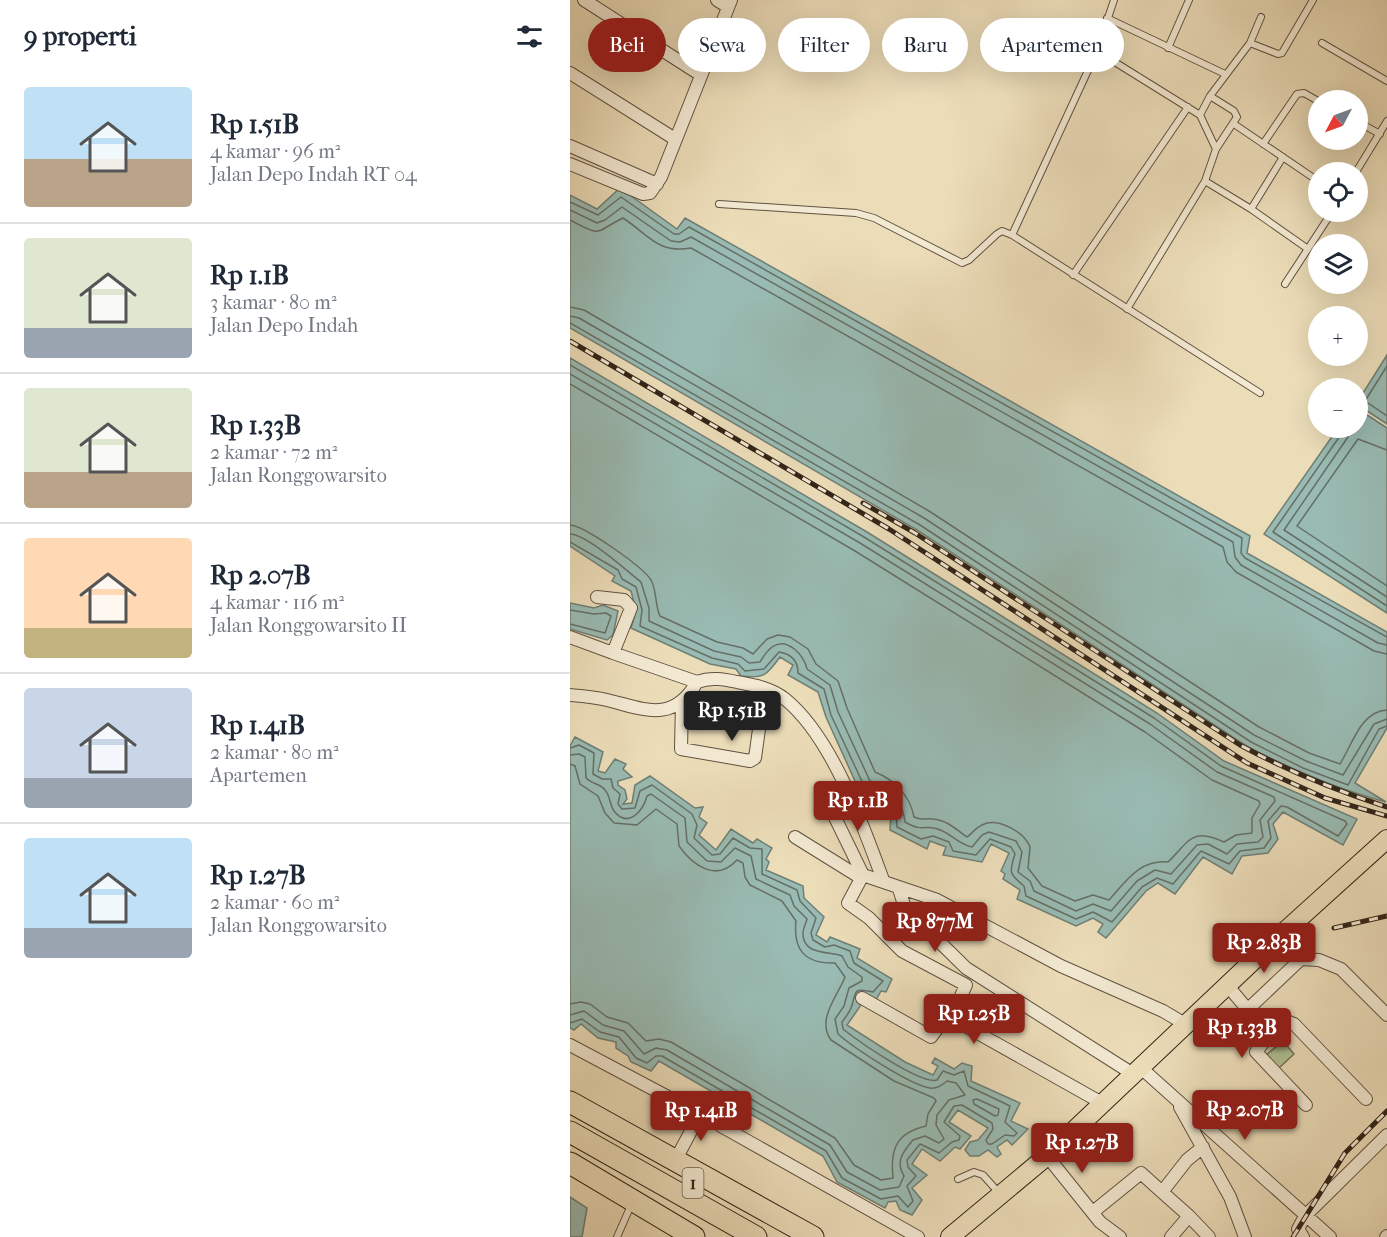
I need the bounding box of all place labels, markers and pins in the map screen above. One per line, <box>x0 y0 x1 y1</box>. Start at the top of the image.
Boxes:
pin: Rp 1.51B <box>670 691 794 742</box>
pin: Rp 1.1B <box>803 781 913 832</box>
pin: Rp 877M <box>880 902 990 953</box>
pin: Rp 2.83B <box>1202 923 1326 974</box>
pin: Rp 1.25B <box>912 994 1036 1045</box>
pin: Rp 1.33B <box>1180 1008 1304 1059</box>
pin: Rp 2.07B <box>1183 1090 1307 1141</box>
pin: Rp 1.41B <box>639 1091 763 1142</box>
pin: Rp 1.27B <box>1020 1123 1144 1174</box>

